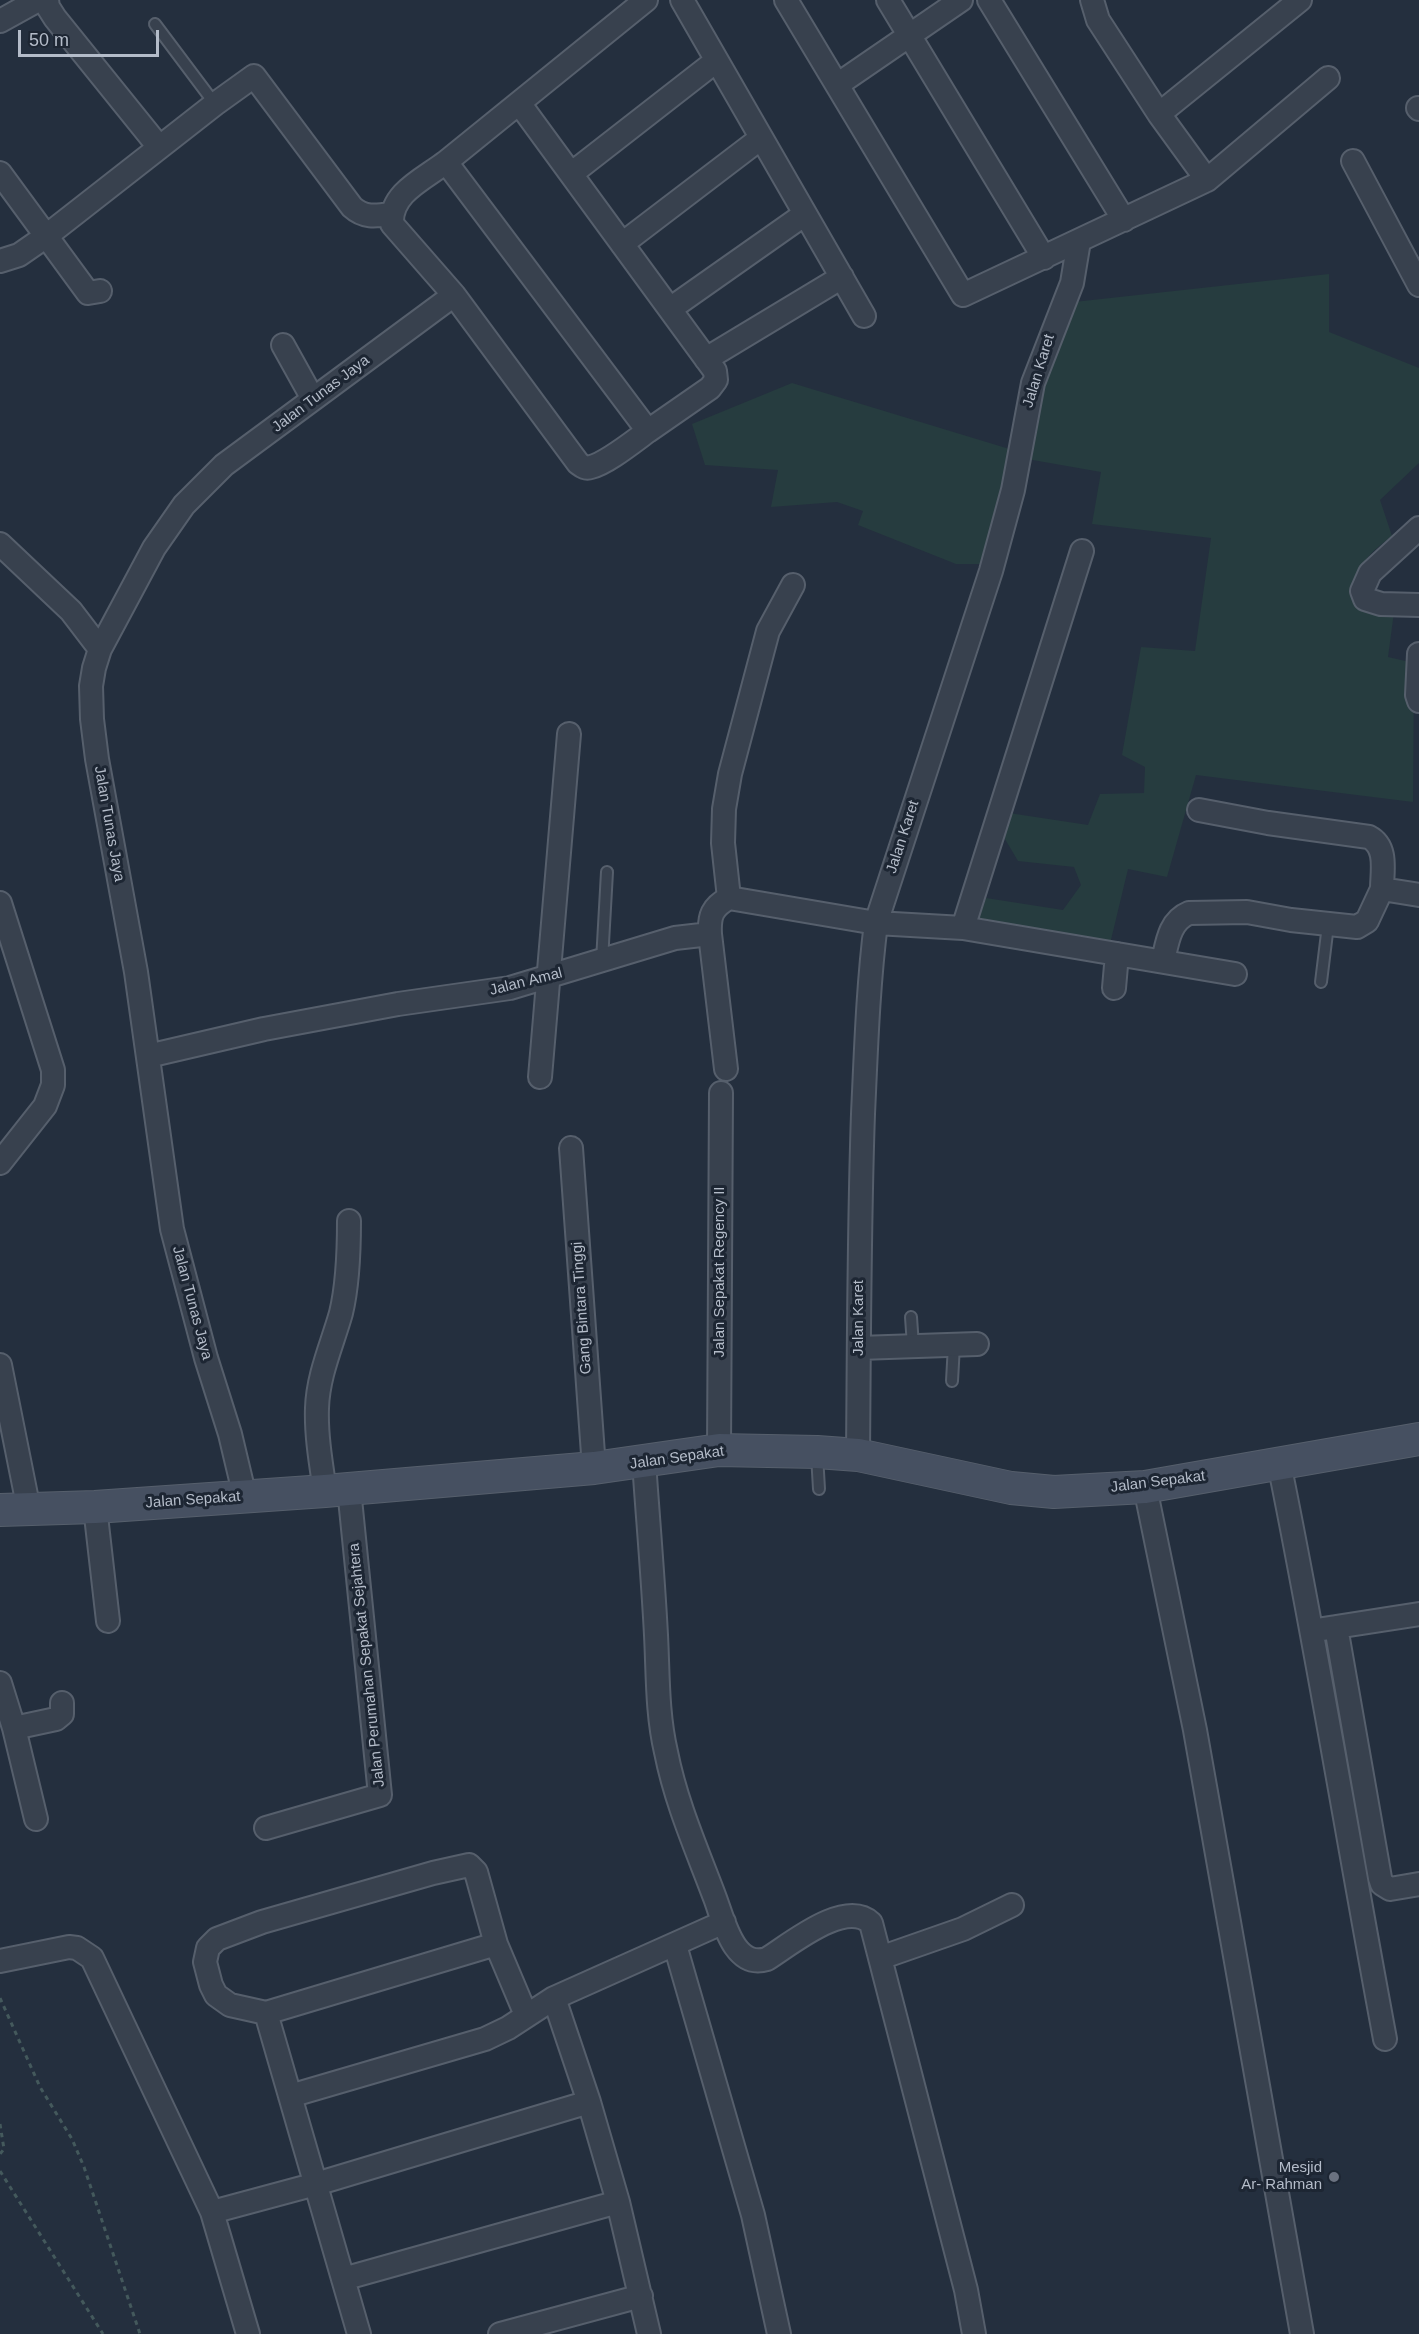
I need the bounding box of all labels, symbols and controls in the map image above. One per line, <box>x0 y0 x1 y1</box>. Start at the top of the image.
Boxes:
scale bar <box>21 18 162 56</box>
text: 50 m <box>29 30 69 50</box>
street label: Jalan Karet <box>1019 332 1059 410</box>
street label: Jalan Tunas Jaya <box>269 352 373 436</box>
street label: Jalan Tunas Jaya <box>90 765 128 883</box>
street label: Jalan Karet <box>883 798 923 876</box>
street label: Jalan Amal <box>488 964 564 1000</box>
street label: Jalan Sepakat Regency II <box>711 1187 729 1357</box>
street label: Gang Bintara Tinggi <box>568 1241 596 1375</box>
street label: Jalan Tunas Jaya <box>168 1244 216 1362</box>
street label: Jalan Karet <box>850 1280 868 1356</box>
street label: Jalan Sepakat <box>629 1442 725 1474</box>
street label: Jalan Sepakat <box>1110 1467 1206 1497</box>
street label: Jalan Sepakat <box>145 1488 241 1512</box>
street label: Jalan Perumahan Sepakat Sejahtera <box>345 1542 389 1788</box>
place label: Mesjid Ar- Rahman <box>1241 2159 1322 2194</box>
marker: Mesjid Ar- Rahman <box>1327 2170 1341 2184</box>

